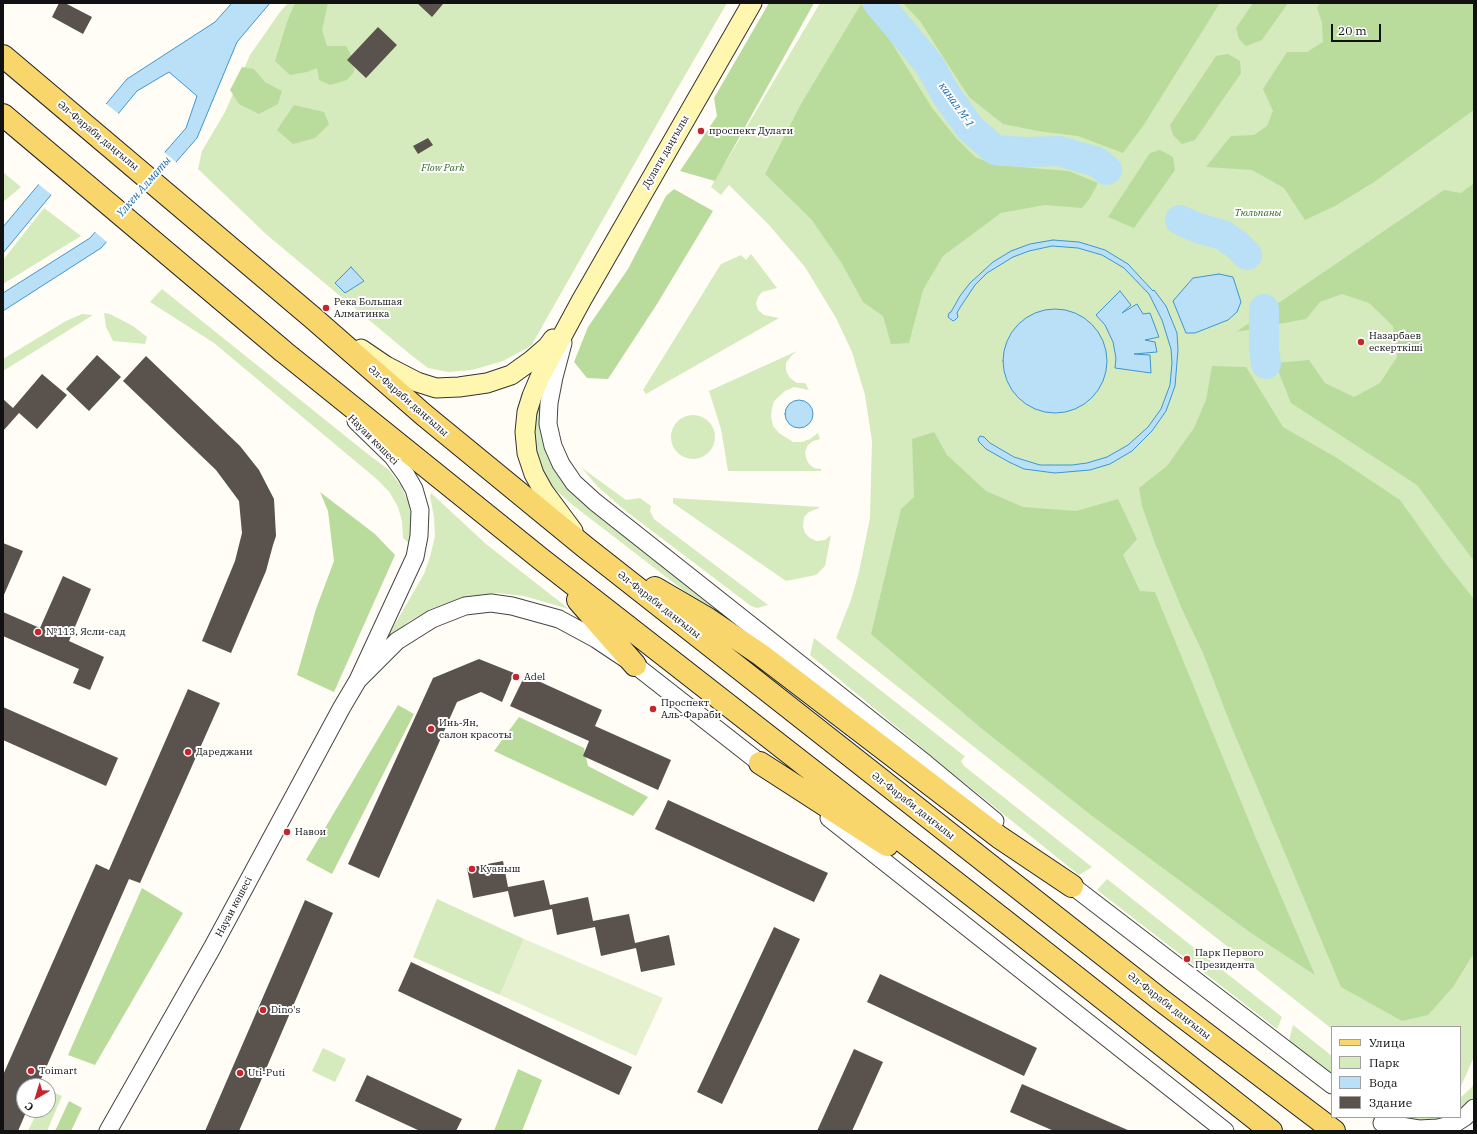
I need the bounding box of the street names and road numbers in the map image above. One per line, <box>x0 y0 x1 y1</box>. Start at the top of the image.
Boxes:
street label: Әл-Фараби даңғылы <box>55 99 141 173</box>
street label: Дулати даңғылы <box>640 113 692 191</box>
street label: Әл-Фараби даңғылы <box>366 363 450 439</box>
street label: Науаи көшесі <box>345 412 401 468</box>
street label: Әл-Фараби даңғылы <box>615 569 703 641</box>
street label: Әл-Фараби даңғылы <box>869 770 957 842</box>
street label: Науаи көшесі <box>213 875 255 939</box>
street label: Әл-Фараби даңғылы <box>1125 970 1213 1042</box>

